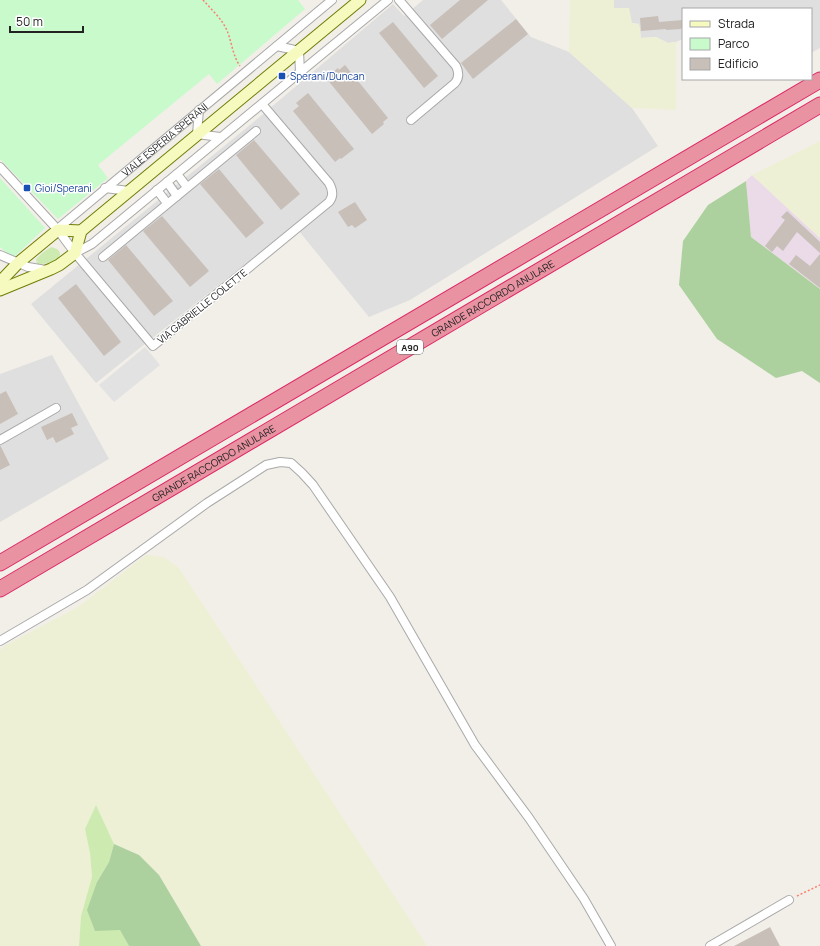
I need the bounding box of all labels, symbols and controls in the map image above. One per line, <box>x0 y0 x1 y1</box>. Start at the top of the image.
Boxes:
scale bar <box>10 8 83 34</box>
legend <box>682 8 812 80</box>
text: 50 m <box>16 13 43 30</box>
text: Strada <box>718 15 755 32</box>
text: Parco <box>718 35 749 52</box>
text: Edificio <box>718 55 758 72</box>
place label: Sperani/Duncan <box>290 69 365 83</box>
marker: Sperani/Duncan <box>277 71 287 81</box>
street label: VIALE ESPERIA SPERANI <box>119 100 211 179</box>
place label: Gioi/Sperani <box>35 181 92 195</box>
marker: Gioi/Sperani <box>22 183 32 193</box>
street label: GRANDE RACCORDO ANULARE <box>428 256 557 340</box>
street label: VIA GABRIELLE COLETTE <box>154 265 250 347</box>
road number: A90 <box>397 340 423 354</box>
street label: GRANDE RACCORDO ANULARE <box>149 421 278 505</box>

